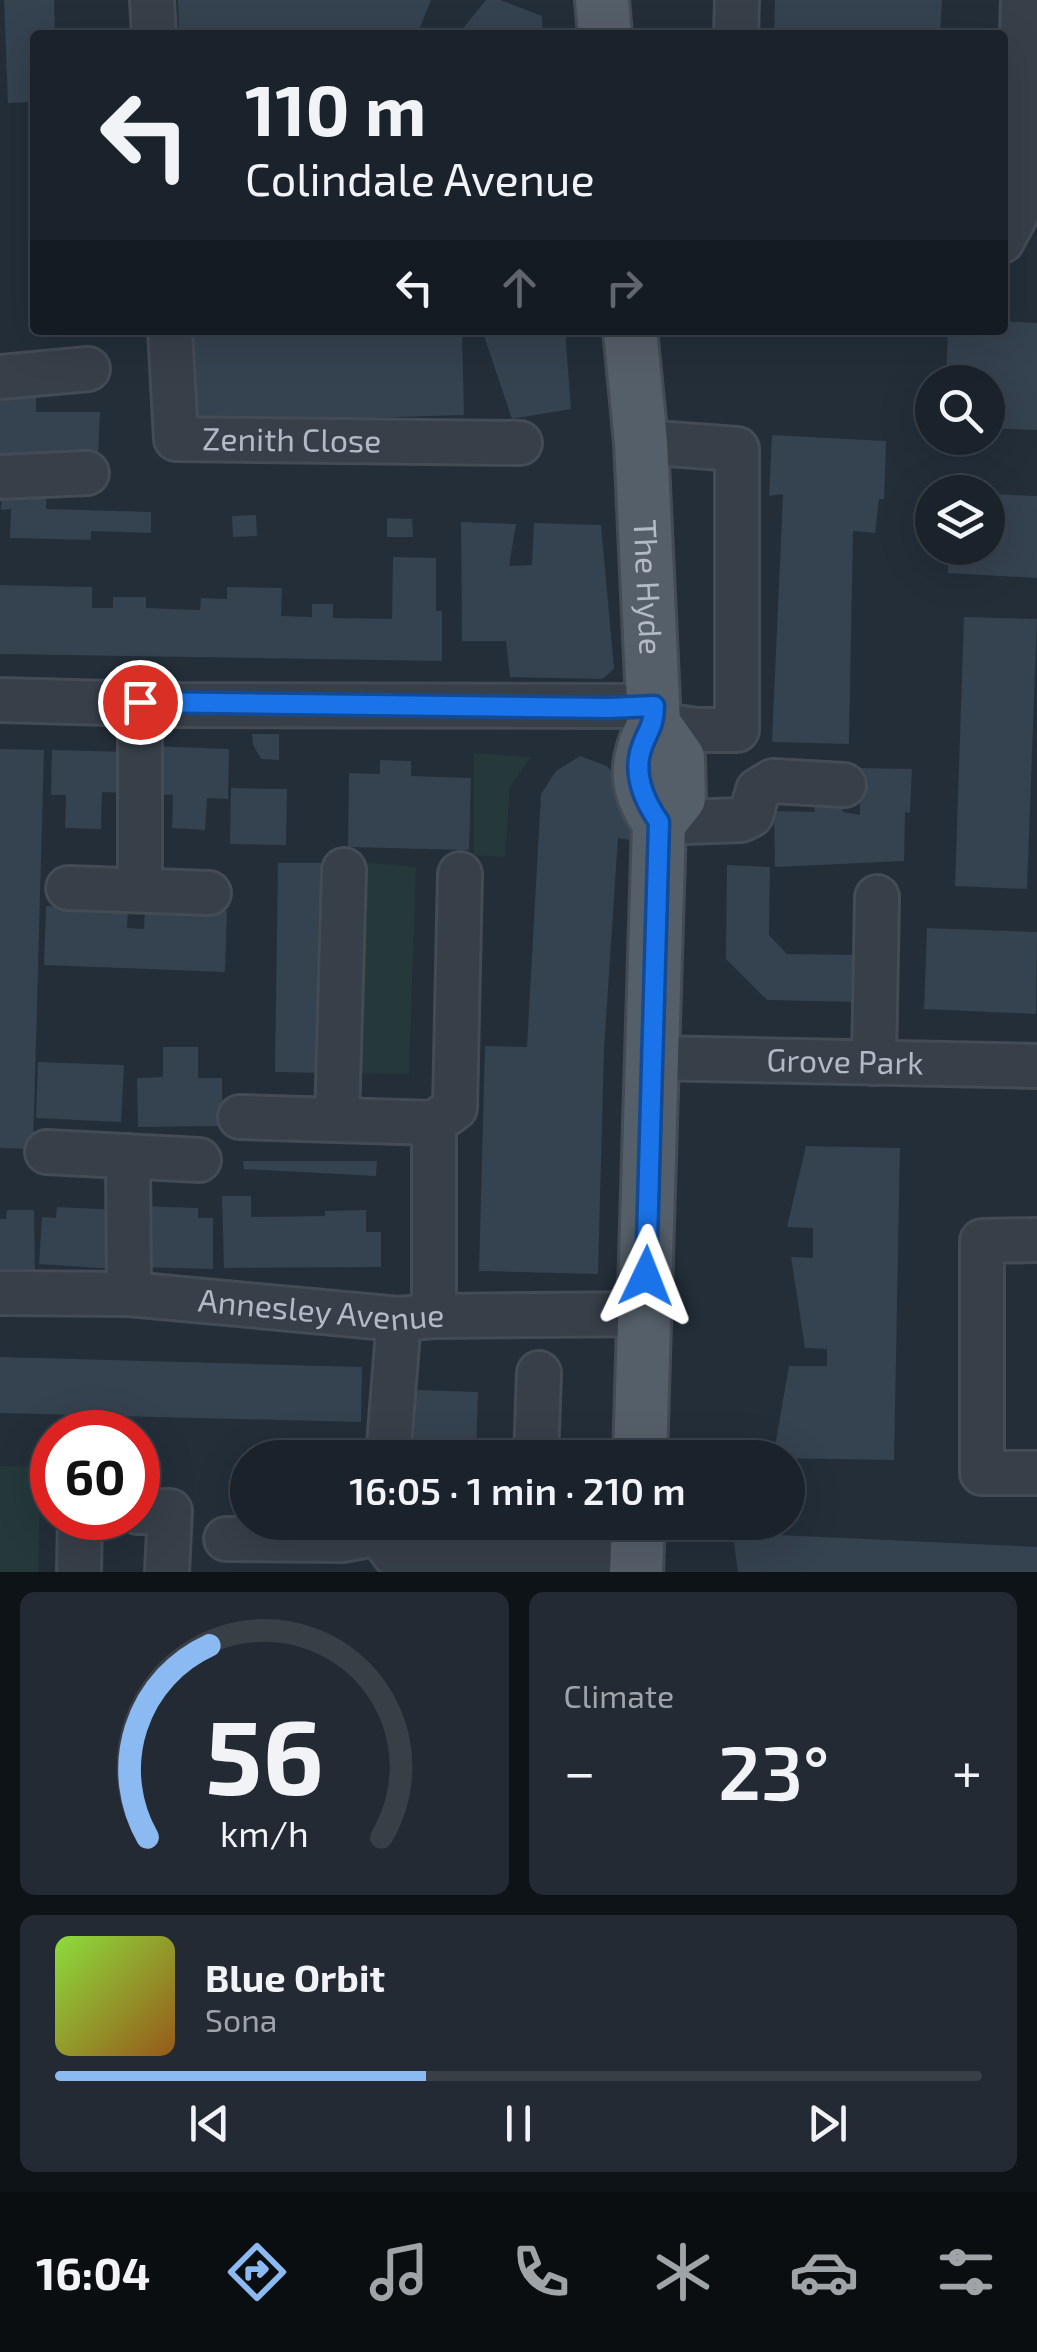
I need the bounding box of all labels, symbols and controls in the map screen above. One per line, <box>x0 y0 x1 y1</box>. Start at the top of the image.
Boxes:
text: 110 m <box>245 66 426 150</box>
icon: left <box>80 70 210 200</box>
text: Colindale Avenue <box>245 151 595 205</box>
icon: left <box>387 260 442 315</box>
icon: ahead <box>492 260 547 315</box>
icon: right <box>597 260 652 315</box>
map controls <box>915 365 1005 565</box>
button: search <box>915 365 1005 455</box>
street label: Zenith Close <box>202 418 382 458</box>
button: layers <box>915 475 1005 565</box>
street label: The Hyde <box>628 519 672 656</box>
pin <box>98 660 183 745</box>
icon: arrive <box>113 675 168 730</box>
street label: Grove Park <box>766 1039 924 1081</box>
position arrow <box>594 1224 698 1328</box>
street label: Annesley Avenue <box>197 1279 444 1337</box>
speed limit sign: 60 <box>30 1410 160 1540</box>
text: 16:05 · 1 min · 210 m <box>349 1467 686 1513</box>
text: Climate <box>564 1676 674 1714</box>
text: 56 <box>205 1691 324 1816</box>
text: 23° <box>718 1725 829 1815</box>
text: − <box>564 1737 596 1803</box>
text: + <box>952 1737 982 1803</box>
text: km/h <box>220 1811 309 1854</box>
text: Blue Orbit <box>205 1954 385 2000</box>
text: Sona <box>205 2000 277 2038</box>
icon: previous <box>182 2096 237 2151</box>
icon: pause <box>491 2096 546 2151</box>
icon: next <box>800 2096 855 2151</box>
icon: directions <box>222 2237 292 2307</box>
icon: music <box>364 2237 434 2307</box>
icon: phone <box>506 2237 576 2307</box>
icon: climate <box>648 2237 718 2307</box>
icon: car <box>789 2237 859 2307</box>
icon: filters <box>931 2237 1001 2307</box>
text: 16:04 <box>36 2245 151 2299</box>

